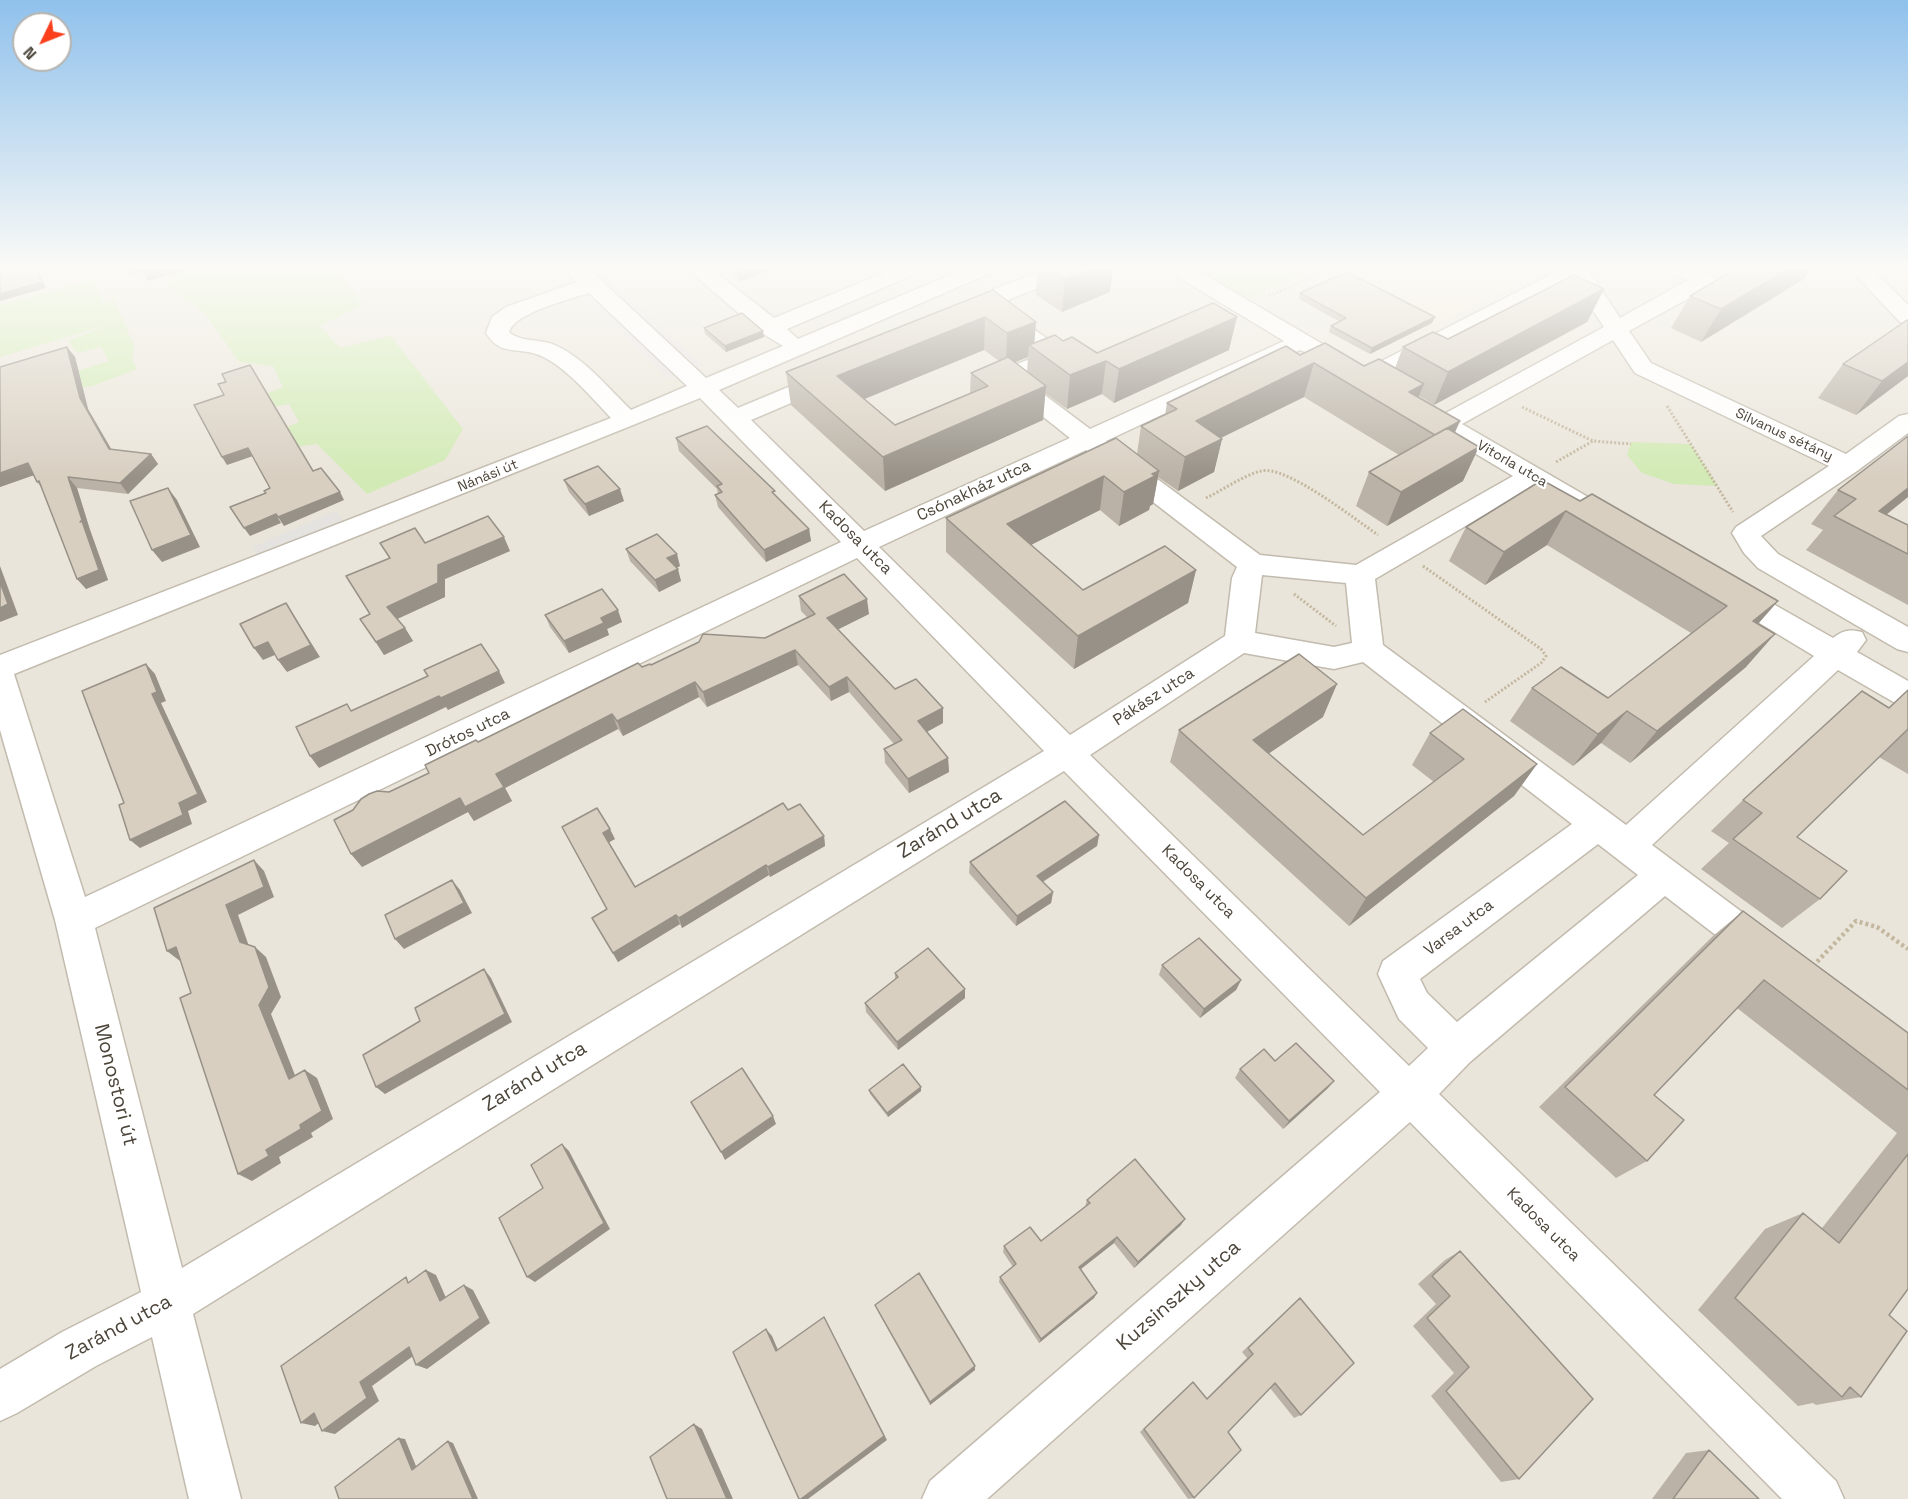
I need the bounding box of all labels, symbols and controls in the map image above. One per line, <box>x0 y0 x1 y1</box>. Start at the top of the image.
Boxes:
north arrow <box>12 12 72 72</box>
text: N <box>19 42 41 64</box>
street label: Silvanus sétány <box>1733 405 1835 465</box>
street label: Vitorla utca <box>1474 437 1550 491</box>
street label: Nánási út <box>455 456 521 496</box>
street label: Csónakház utca <box>914 456 1034 526</box>
street label: Kadosa utca <box>814 497 896 579</box>
street label: Pákász utca <box>1110 664 1198 730</box>
street label: Drótos utca <box>423 704 513 762</box>
street label: Zaránd utca <box>894 784 1006 864</box>
street label: Kadosa utca <box>1157 841 1239 923</box>
street label: Varsa utca <box>1421 896 1497 960</box>
street label: Monostori út <box>88 1022 142 1148</box>
street label: Zaránd utca <box>479 1037 591 1117</box>
street label: Kadosa utca <box>1502 1184 1584 1266</box>
street label: Kuzsinszky utca <box>1112 1236 1246 1356</box>
street label: Zaránd utca <box>62 1290 176 1366</box>

